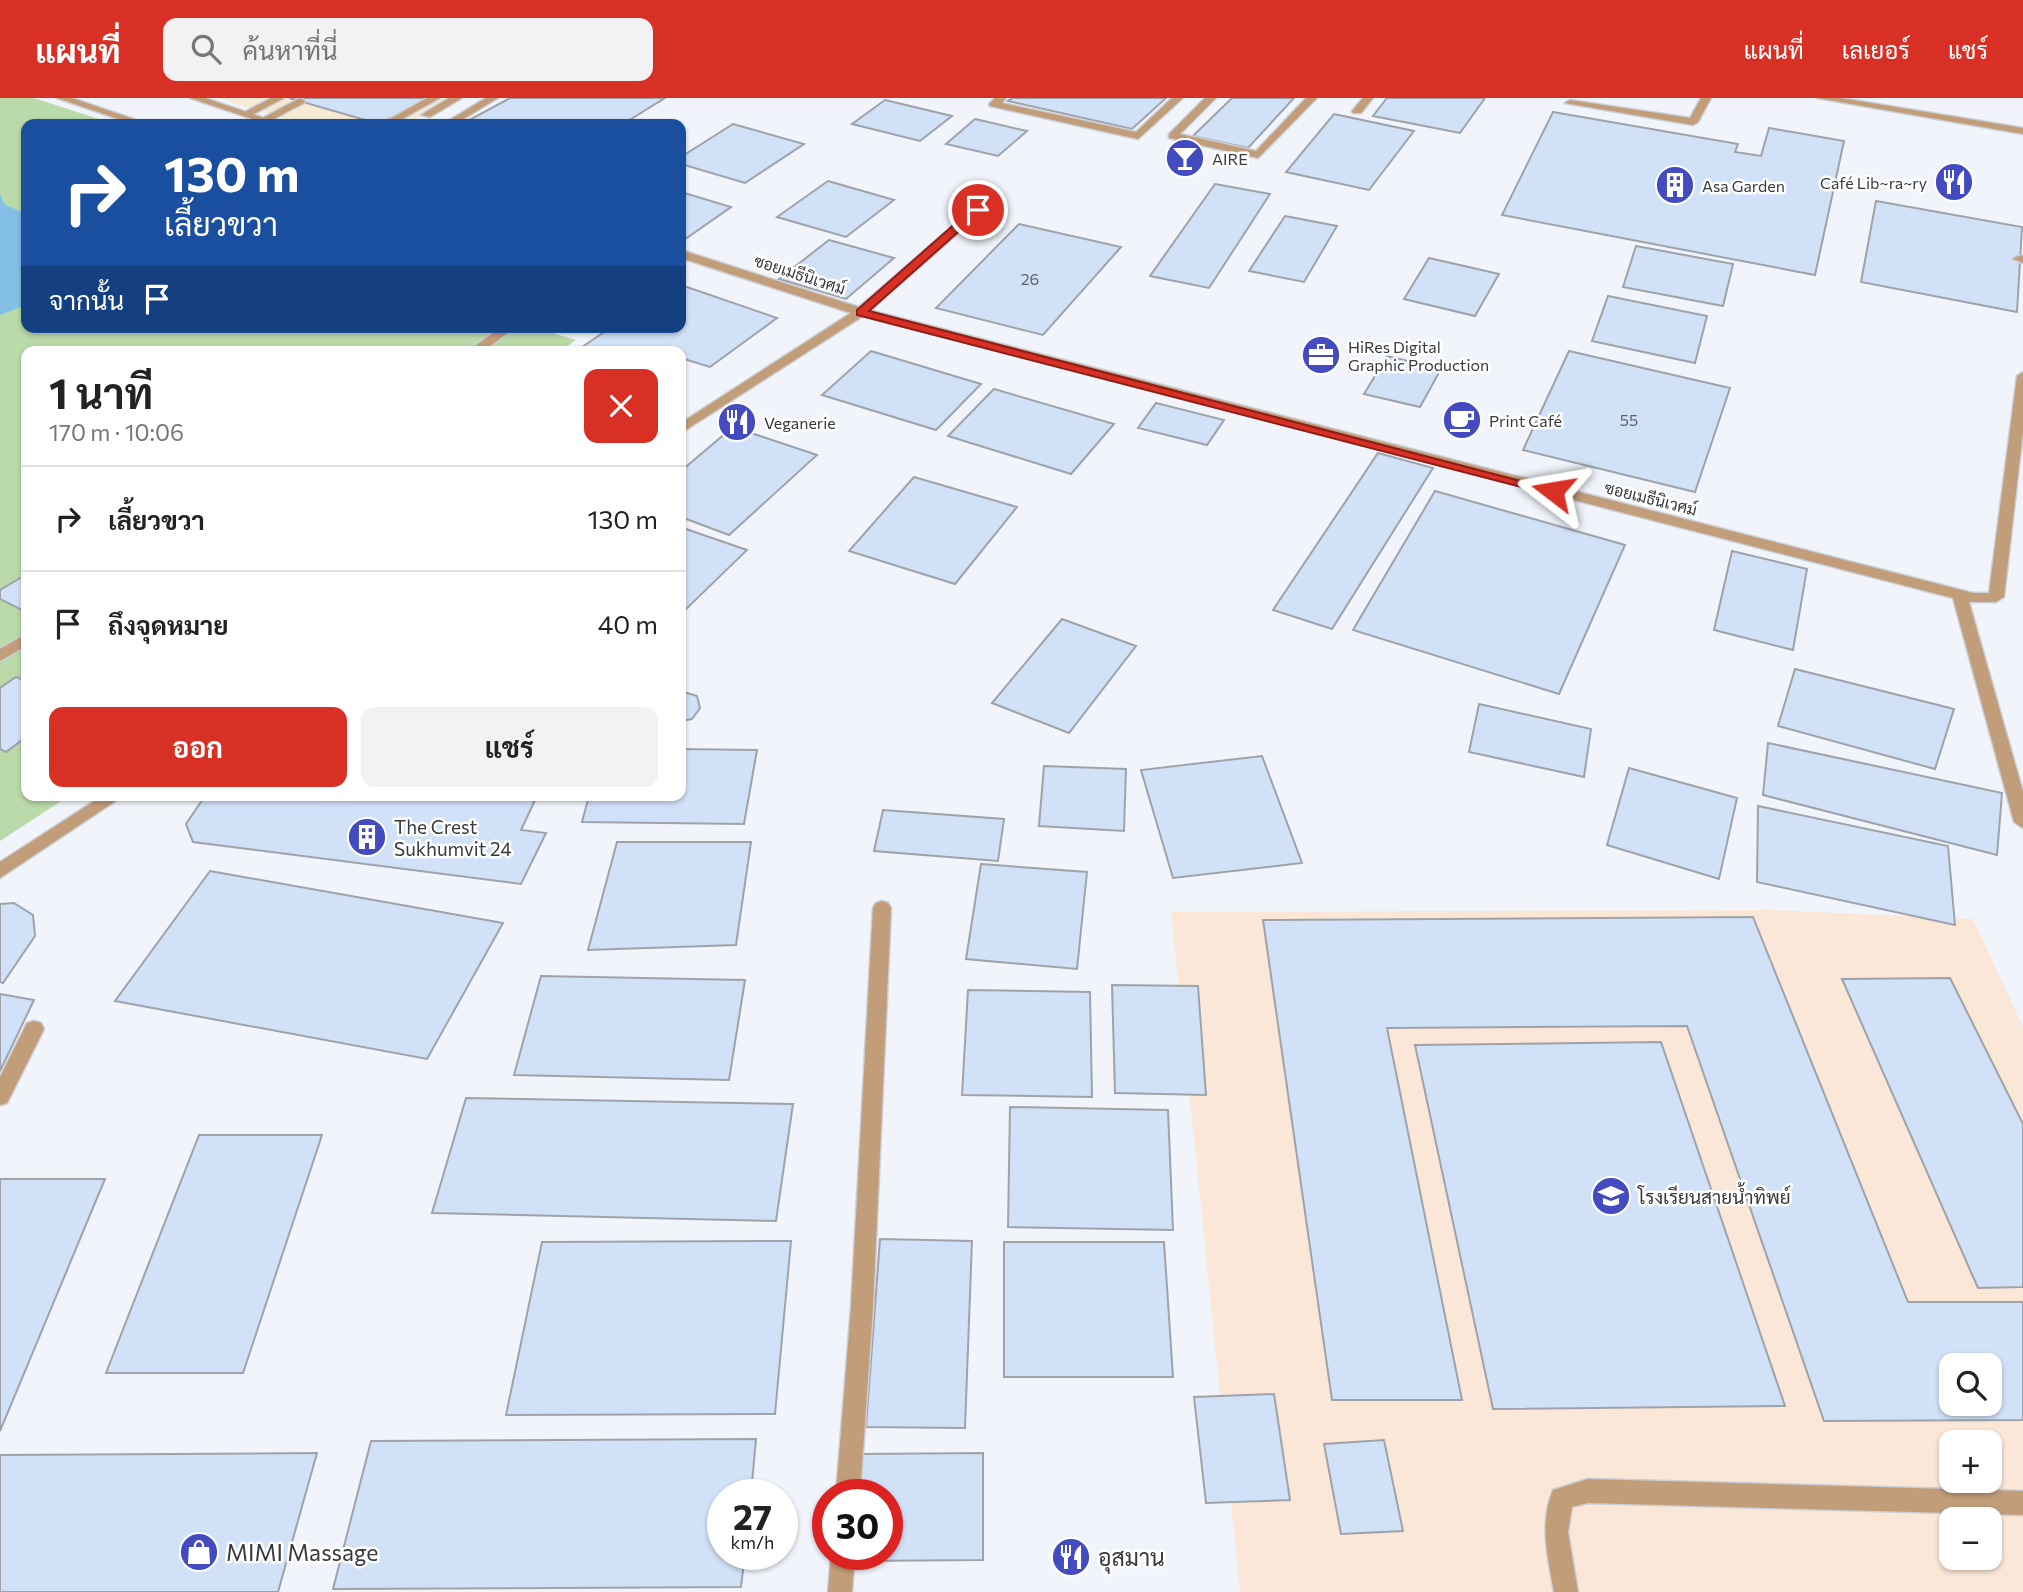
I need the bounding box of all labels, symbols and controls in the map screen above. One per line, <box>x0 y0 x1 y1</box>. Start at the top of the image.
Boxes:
search box <box>163 18 653 81</box>
text: แผนที่ <box>35 29 121 70</box>
icon: search <box>187 30 225 68</box>
text: ค้นหาที่นี่ <box>243 34 338 65</box>
text: แผนที่ <box>1744 35 1804 64</box>
text: เลเยอร์ <box>1842 35 1910 64</box>
text: แชร์ <box>1948 35 1988 64</box>
bar icon: AIRE <box>1164 137 1206 179</box>
text: 130 m <box>164 142 299 202</box>
icon: right <box>49 147 140 238</box>
place label: AIRE <box>1212 149 1248 168</box>
restaurant icon: Café Lib~ra~ry <box>1933 161 1975 203</box>
building icon: Asa Garden <box>1654 164 1696 206</box>
place label: Café Lib~ra~ry <box>1820 173 1927 192</box>
place label: Asa Garden <box>1702 176 1785 195</box>
pin <box>948 180 1008 240</box>
icon: arrive <box>959 191 997 229</box>
text: เลี้ยวขวา <box>164 203 278 243</box>
street label: ซอยเมธีนิเวศม์ <box>752 248 849 298</box>
house number: 26 <box>1021 269 1039 288</box>
icon: arrive <box>138 280 176 318</box>
text: จากนั้น <box>49 284 124 315</box>
office icon: HiRes Digital Graphic Production <box>1300 334 1342 376</box>
place label: HiRes Digital Graphic Production <box>1348 337 1489 374</box>
text: 1 นาที <box>49 366 153 418</box>
button: close <box>584 369 658 443</box>
cafe icon: Print Café <box>1441 399 1483 441</box>
restaurant icon: Veganerie <box>716 401 758 443</box>
house number: 55 <box>1620 410 1638 429</box>
place label: Print Café <box>1489 411 1562 430</box>
place label: Veganerie <box>764 413 836 432</box>
text: 170 m · 10:06 <box>49 418 184 446</box>
position arrow <box>1516 454 1590 528</box>
street label: ซอยเมธีนิเวศม์ <box>1603 475 1700 519</box>
icon: right <box>49 500 87 538</box>
text: 130 m <box>587 503 658 534</box>
text: เลี้ยวขวา <box>108 504 205 535</box>
icon: arrive <box>49 605 87 643</box>
text: 40 m <box>598 608 658 639</box>
text: ถึงจุดหมาย <box>108 609 229 640</box>
button: ออก <box>49 707 347 787</box>
button: แชร์ <box>361 707 658 787</box>
place label: The Crest Sukhumvit 24 <box>394 815 512 860</box>
building icon: The Crest Sukhumvit 24 <box>346 816 388 858</box>
school or university icon: โรงเรียนสายน้ำทิพย์ <box>1590 1175 1632 1217</box>
place label: โรงเรียนสายน้ำทิพย์ <box>1637 1182 1791 1208</box>
map controls <box>1939 1353 2002 1570</box>
button: search <box>1939 1353 2002 1416</box>
button: + <box>1939 1430 2002 1493</box>
speed limit sign: 30 <box>812 1479 903 1570</box>
text: 27 <box>733 1494 772 1537</box>
button: − <box>1939 1507 2002 1570</box>
shop icon: MIMI Massage <box>178 1531 220 1573</box>
text: km/h <box>731 1531 774 1553</box>
restaurant icon: อุสมาน <box>1050 1536 1092 1578</box>
place label: MIMI Massage <box>226 1538 378 1566</box>
place label: อุสมาน <box>1098 1543 1165 1574</box>

